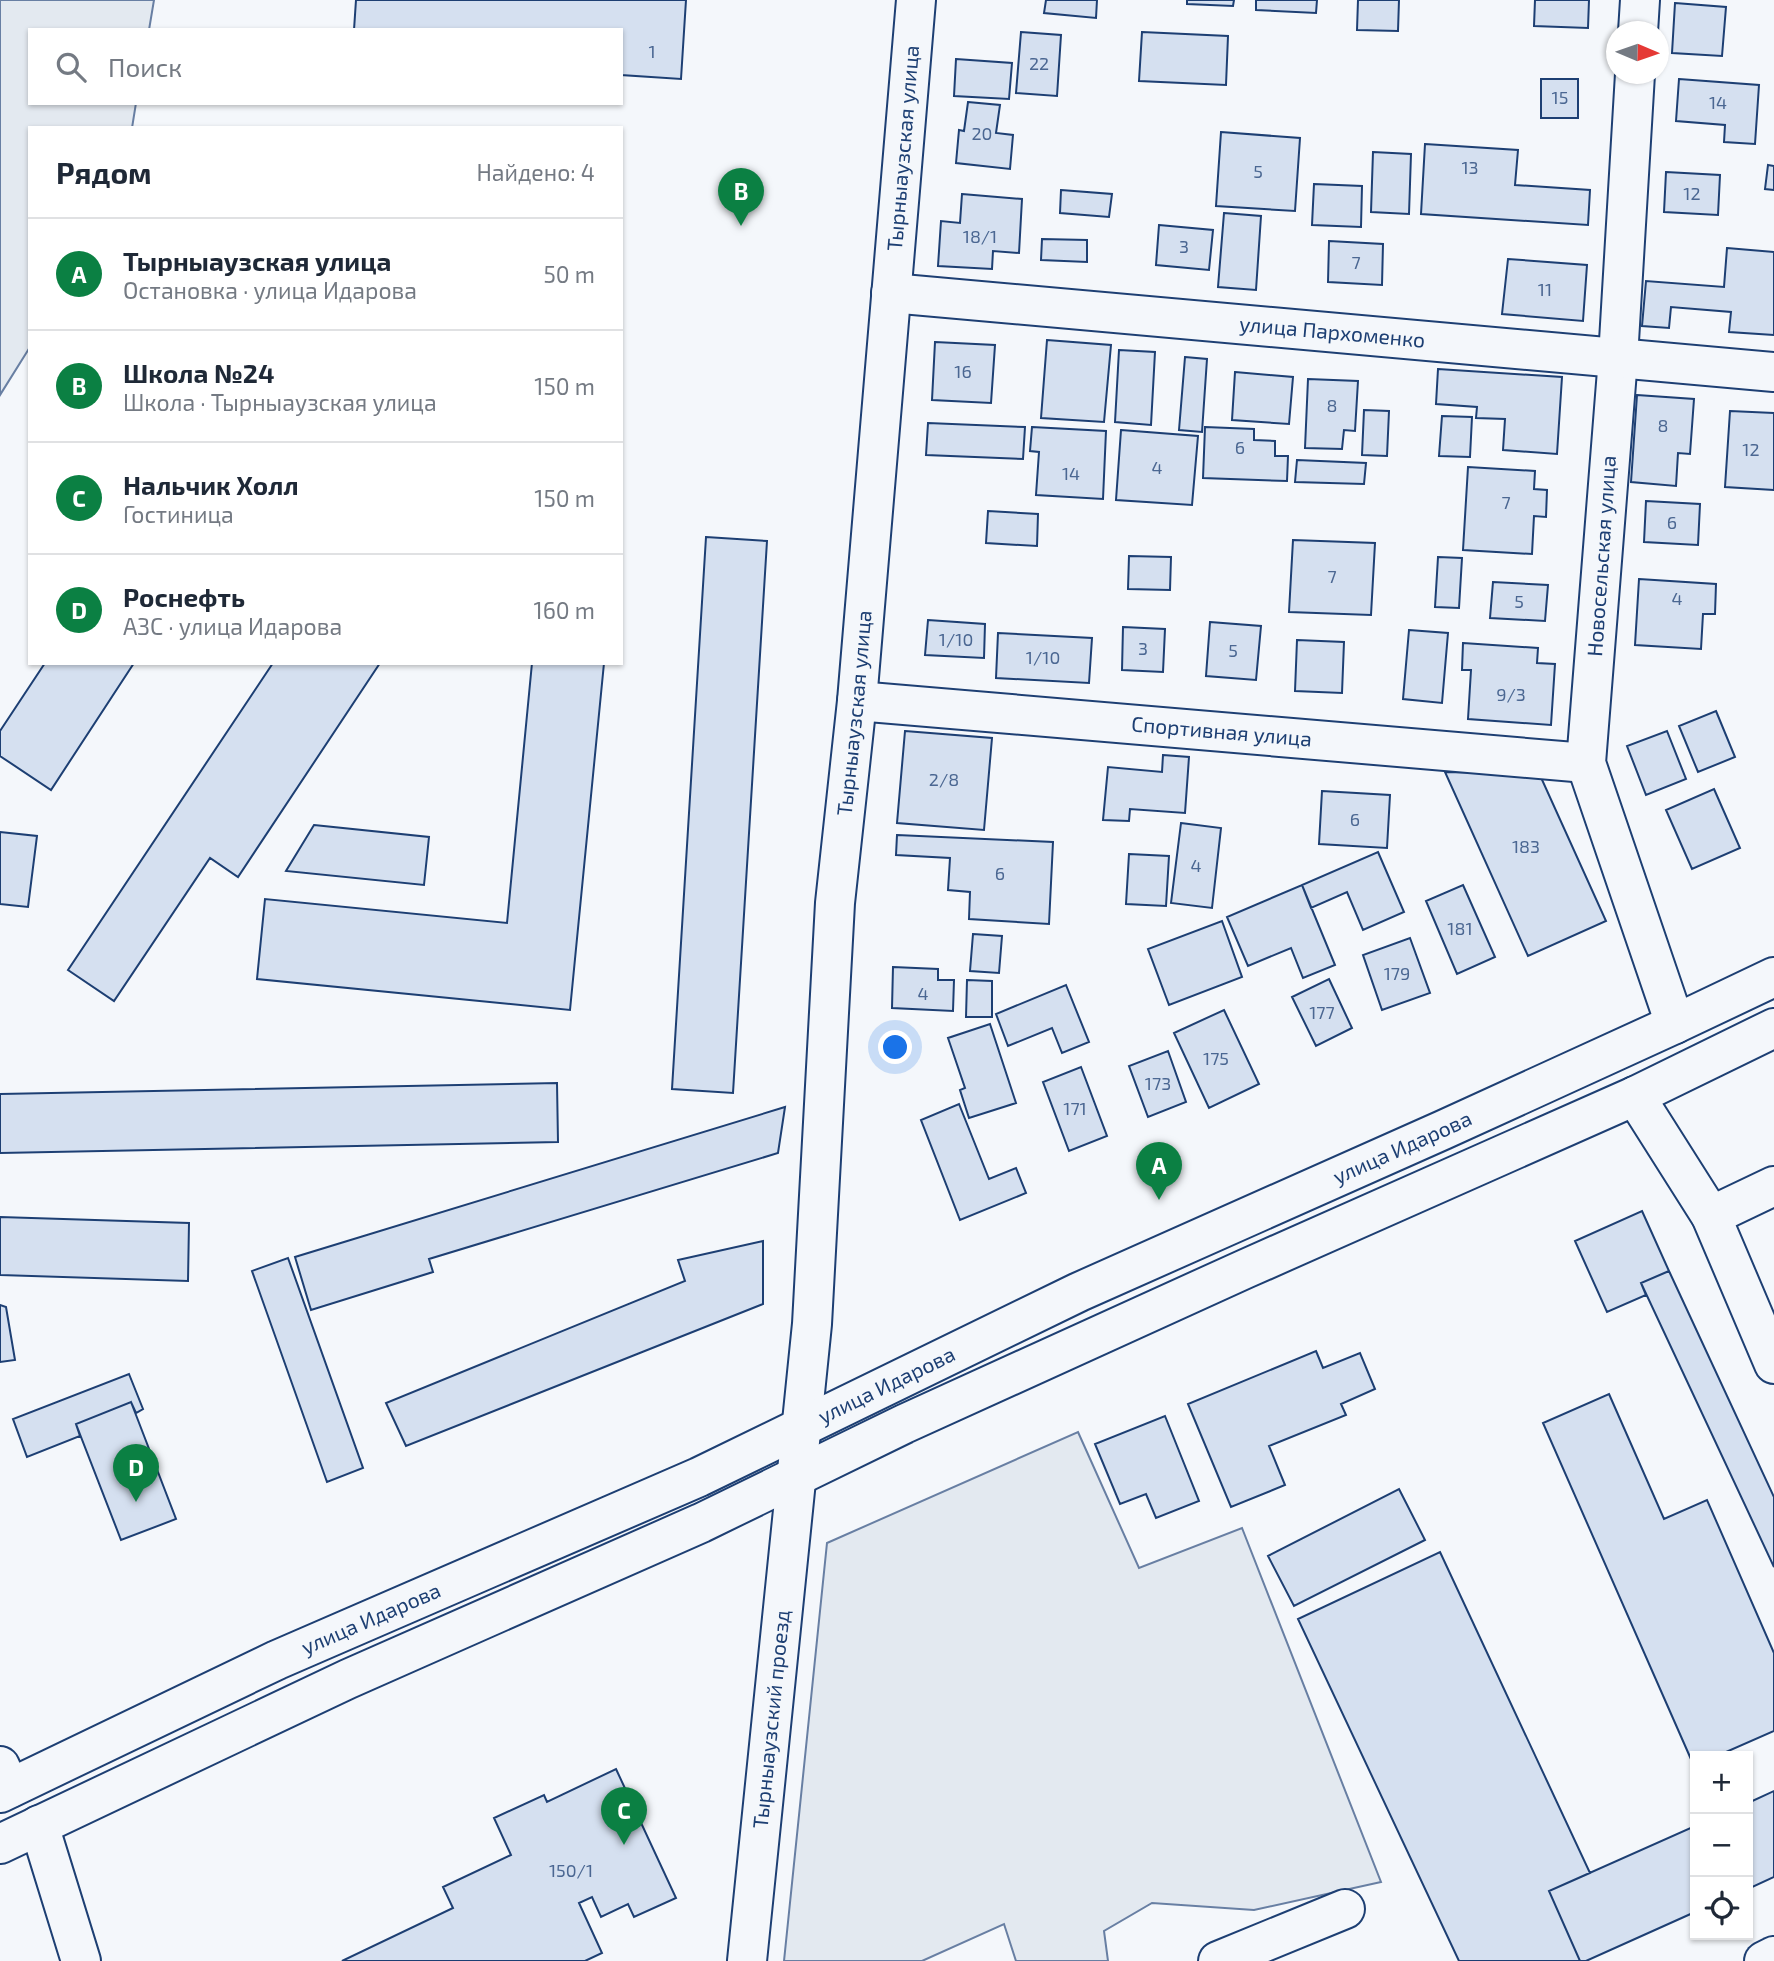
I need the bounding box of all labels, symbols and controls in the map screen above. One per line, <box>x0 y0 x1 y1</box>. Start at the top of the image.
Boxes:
north arrow <box>1606 21 1669 84</box>
search box <box>28 28 623 105</box>
house number: 1 <box>648 40 656 62</box>
street label: Тырныаузская улица <box>881 44 923 252</box>
icon: search <box>52 48 90 86</box>
text: Поиск <box>108 51 182 82</box>
house number: 22 <box>1029 52 1049 74</box>
house number: 15 <box>1552 86 1568 108</box>
house number: 14 <box>1709 91 1727 113</box>
house number: 20 <box>972 122 992 144</box>
text: Рядом <box>56 154 152 190</box>
house number: 13 <box>1461 156 1479 178</box>
text: Найдено: 4 <box>476 158 595 186</box>
house number: 5 <box>1253 160 1263 182</box>
pin: B <box>718 168 764 226</box>
house number: 12 <box>1683 182 1701 204</box>
house number: 18/1 <box>963 225 997 247</box>
house number: 3 <box>1179 235 1189 257</box>
text: Тырныаузская улица <box>123 245 391 276</box>
house number: 7 <box>1351 251 1361 273</box>
text: A <box>71 260 87 288</box>
text: 50 m <box>544 260 595 288</box>
text: Остановка · улица Идарова <box>123 276 417 304</box>
house number: 11 <box>1538 278 1552 300</box>
street label: улица Пархоменко <box>1238 310 1426 352</box>
text: Школа №24 <box>123 357 274 388</box>
house number: 16 <box>954 360 972 382</box>
text: B <box>72 372 86 400</box>
text: 150 m <box>534 372 595 400</box>
text: Школа · Тырныаузская улица <box>123 388 437 416</box>
house number: 8 <box>1327 394 1337 416</box>
house number: 8 <box>1658 414 1668 436</box>
house number: 6 <box>1235 436 1245 458</box>
house number: 12 <box>1742 438 1760 460</box>
street label: Новосельская улица <box>1581 454 1621 657</box>
house number: 4 <box>1151 456 1163 478</box>
house number: 14 <box>1062 462 1080 484</box>
text: Нальчик Холл <box>123 469 299 500</box>
text: C <box>72 484 86 512</box>
text: 150 m <box>534 484 595 512</box>
house number: 7 <box>1501 491 1511 513</box>
text: Гостиница <box>123 500 234 528</box>
house number: 6 <box>1667 511 1677 533</box>
house number: 7 <box>1327 565 1337 587</box>
text: Роснефть <box>123 581 245 612</box>
house number: 4 <box>1671 587 1683 609</box>
house number: 5 <box>1514 590 1524 612</box>
text: D <box>71 596 87 624</box>
text: 160 m <box>534 596 595 624</box>
street label: Тырныаузская улица <box>831 609 876 817</box>
text: АЗС · улица Идарова <box>123 612 342 640</box>
house number: 1/10 <box>939 628 973 650</box>
house number: 3 <box>1138 637 1148 659</box>
house number: 5 <box>1228 639 1238 661</box>
house number: 1/10 <box>1026 646 1060 668</box>
house number: 9/3 <box>1496 683 1526 705</box>
street label: Спортивная улица <box>1130 710 1313 751</box>
house number: 2/8 <box>929 768 959 790</box>
house number: 6 <box>1350 808 1360 830</box>
house number: 183 <box>1512 835 1540 857</box>
house number: 4 <box>1190 854 1202 876</box>
house number: 6 <box>995 862 1005 884</box>
house number: 181 <box>1447 917 1473 939</box>
house number: 179 <box>1384 962 1410 984</box>
house number: 4 <box>917 982 929 1004</box>
house number: 177 <box>1309 1001 1335 1023</box>
your location <box>878 1030 912 1064</box>
house number: 175 <box>1203 1047 1229 1069</box>
house number: 173 <box>1145 1072 1171 1094</box>
house number: 171 <box>1063 1097 1087 1119</box>
street label: улица Идарова <box>1329 1105 1475 1189</box>
pin: A <box>1136 1142 1182 1200</box>
street label: улица Идарова <box>813 1340 959 1429</box>
pin: D <box>113 1444 159 1502</box>
street label: улица Идарова <box>297 1577 444 1660</box>
street label: Тырныаузский проезд <box>747 1609 794 1830</box>
map controls <box>1690 1751 1753 1940</box>
button: + <box>1690 1751 1753 1814</box>
pin: C <box>601 1787 647 1845</box>
button: − <box>1690 1814 1753 1877</box>
house number: 150/1 <box>549 1859 593 1881</box>
button: locate <box>1690 1877 1753 1940</box>

